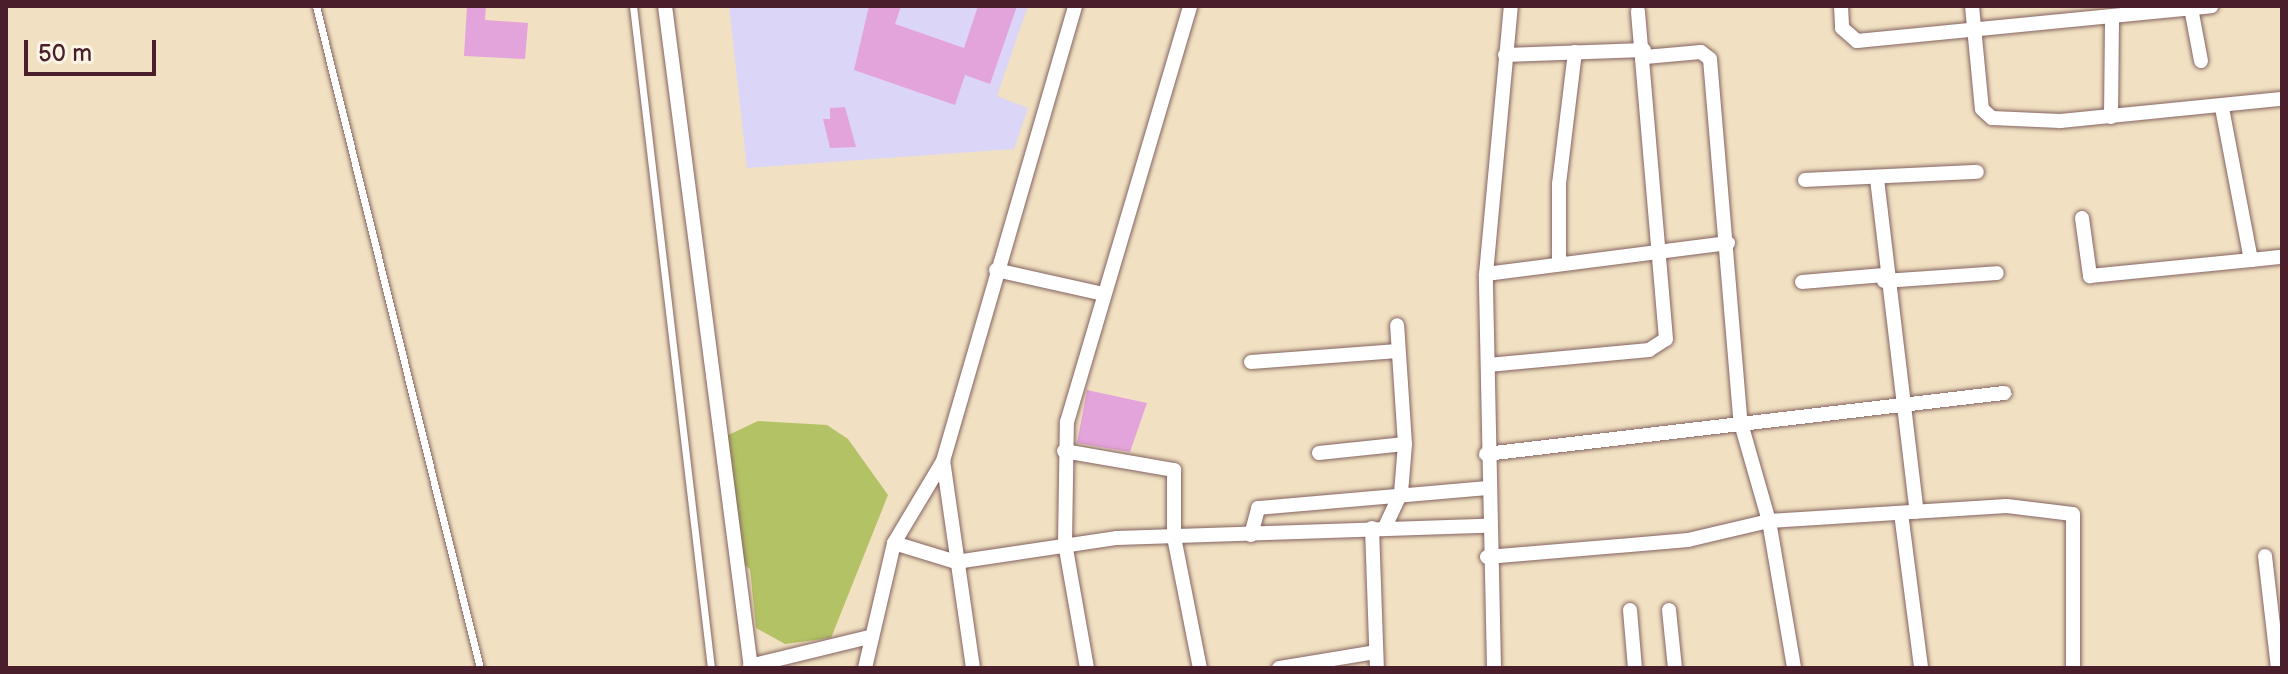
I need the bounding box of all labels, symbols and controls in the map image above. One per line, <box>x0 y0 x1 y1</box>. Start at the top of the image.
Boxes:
scale bar <box>28 24 160 74</box>
text: 50 m <box>38 39 92 68</box>

